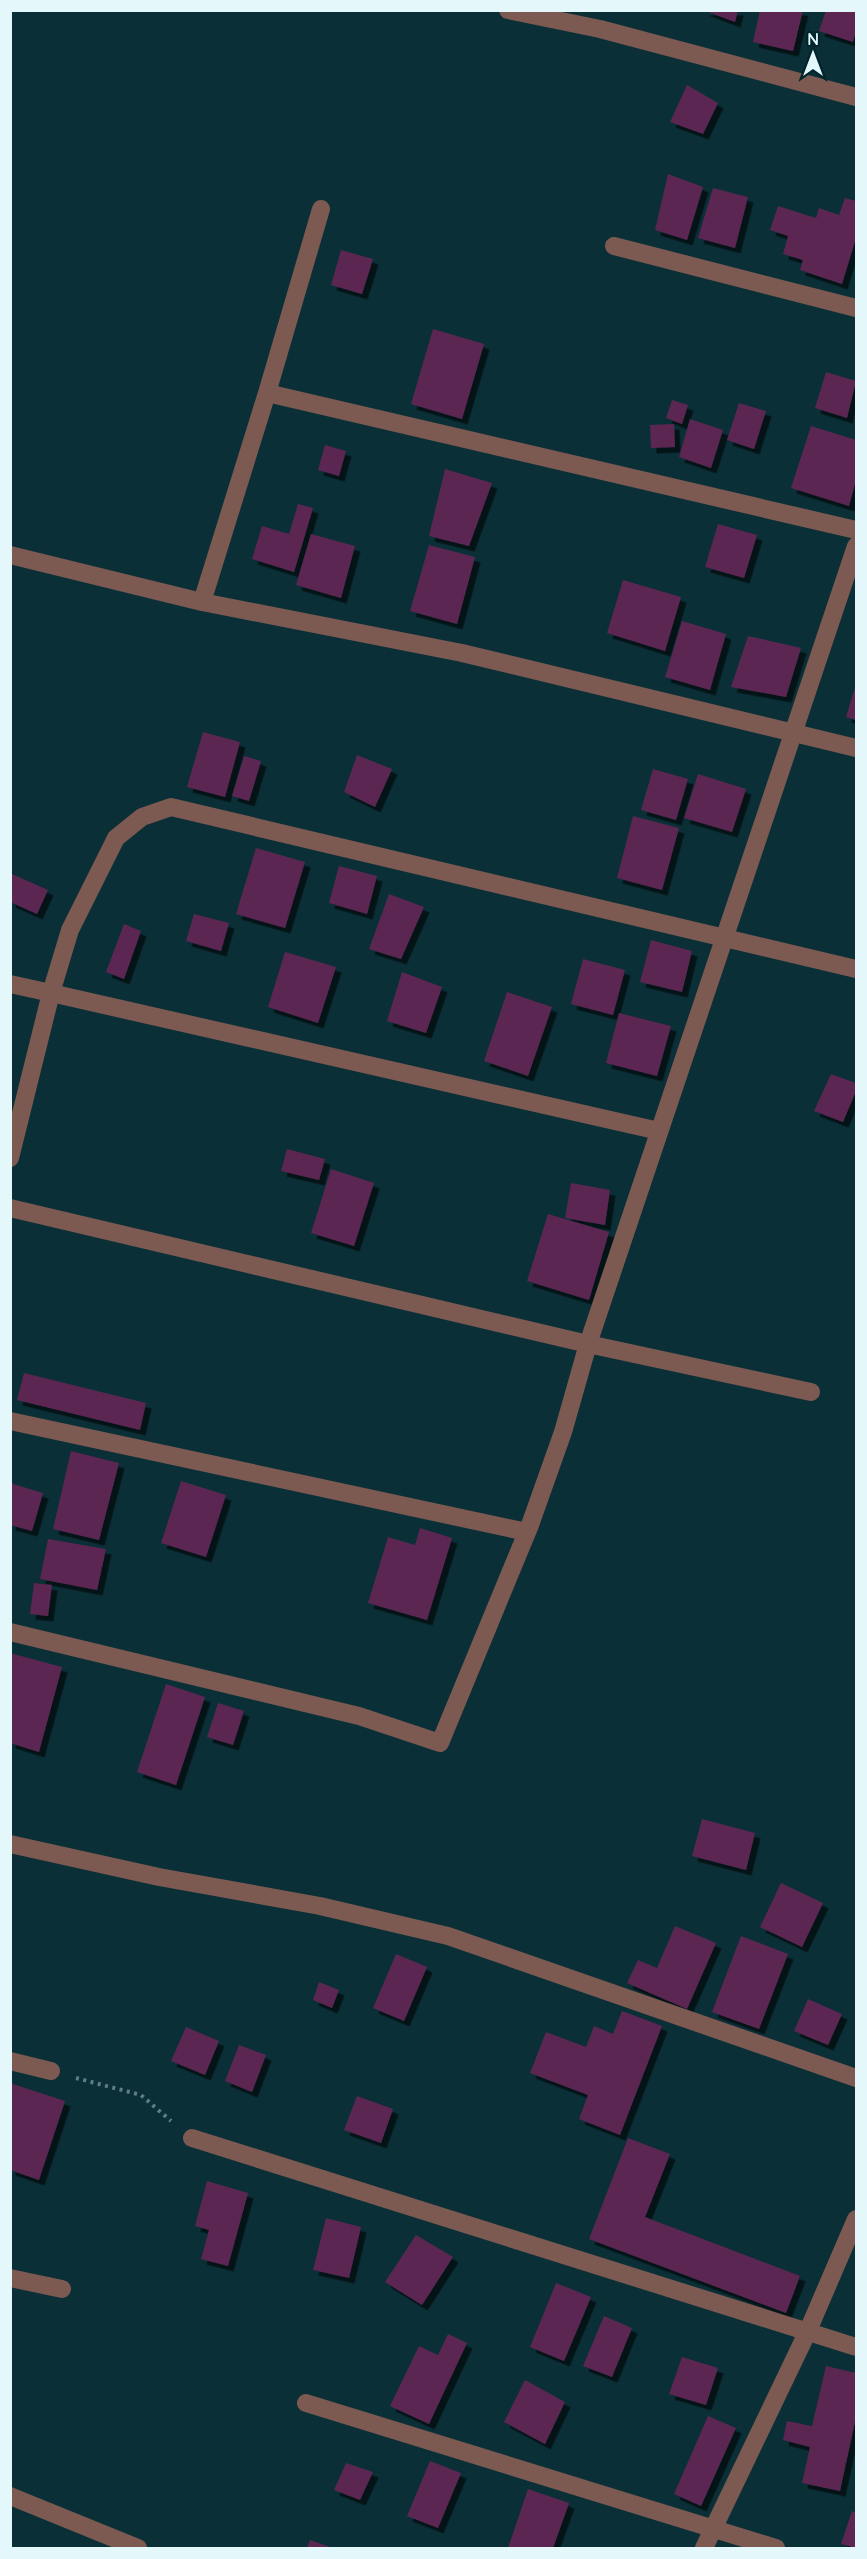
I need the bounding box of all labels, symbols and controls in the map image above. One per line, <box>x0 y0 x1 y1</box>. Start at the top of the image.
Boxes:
north arrow <box>783 24 843 84</box>
text: N <box>807 29 819 49</box>

